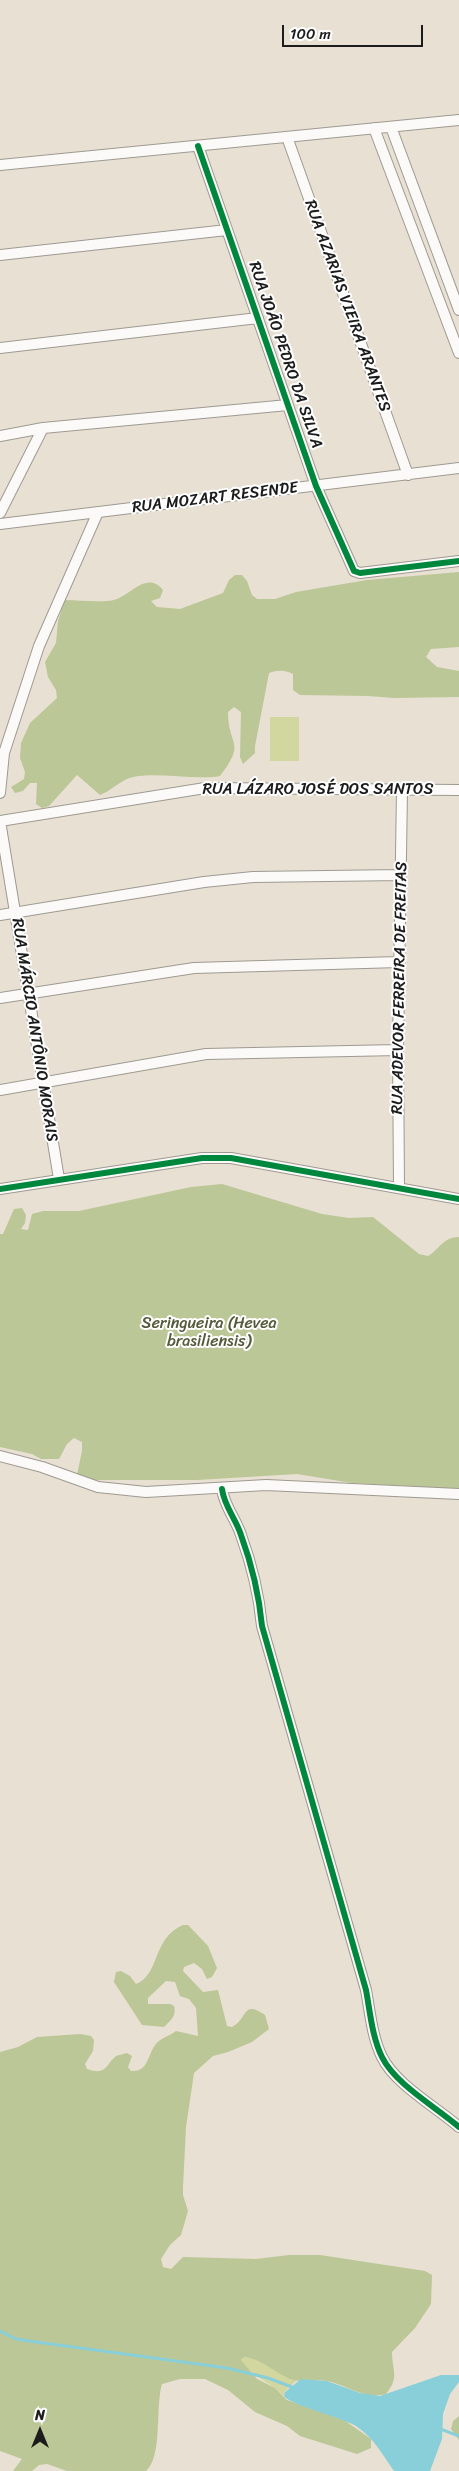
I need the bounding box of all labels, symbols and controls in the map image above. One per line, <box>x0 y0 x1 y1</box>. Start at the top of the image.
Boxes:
scale bar <box>284 15 425 47</box>
text: 100 m <box>290 21 331 47</box>
street label: RUA AZARIAS VIEIRA ARANTES <box>300 197 394 415</box>
street label: RUA JOÃO PEDRO DA SILVA <box>244 259 326 451</box>
street label: RUA MOZART RESENDE <box>131 478 299 518</box>
street label: RUA LÁZARO JOSÉ DOS SANTOS <box>203 780 433 800</box>
street label: RUA ADEVOR FERREIRA DE FREITAS <box>388 861 412 1115</box>
street label: RUA MÁRCIO ANTÔNIO MORAIS <box>7 917 61 1143</box>
park label: Seringueira (Hevea brasiliensis) <box>142 1314 276 1352</box>
text: N <box>35 2403 45 2428</box>
north arrow <box>15 2406 65 2456</box>

